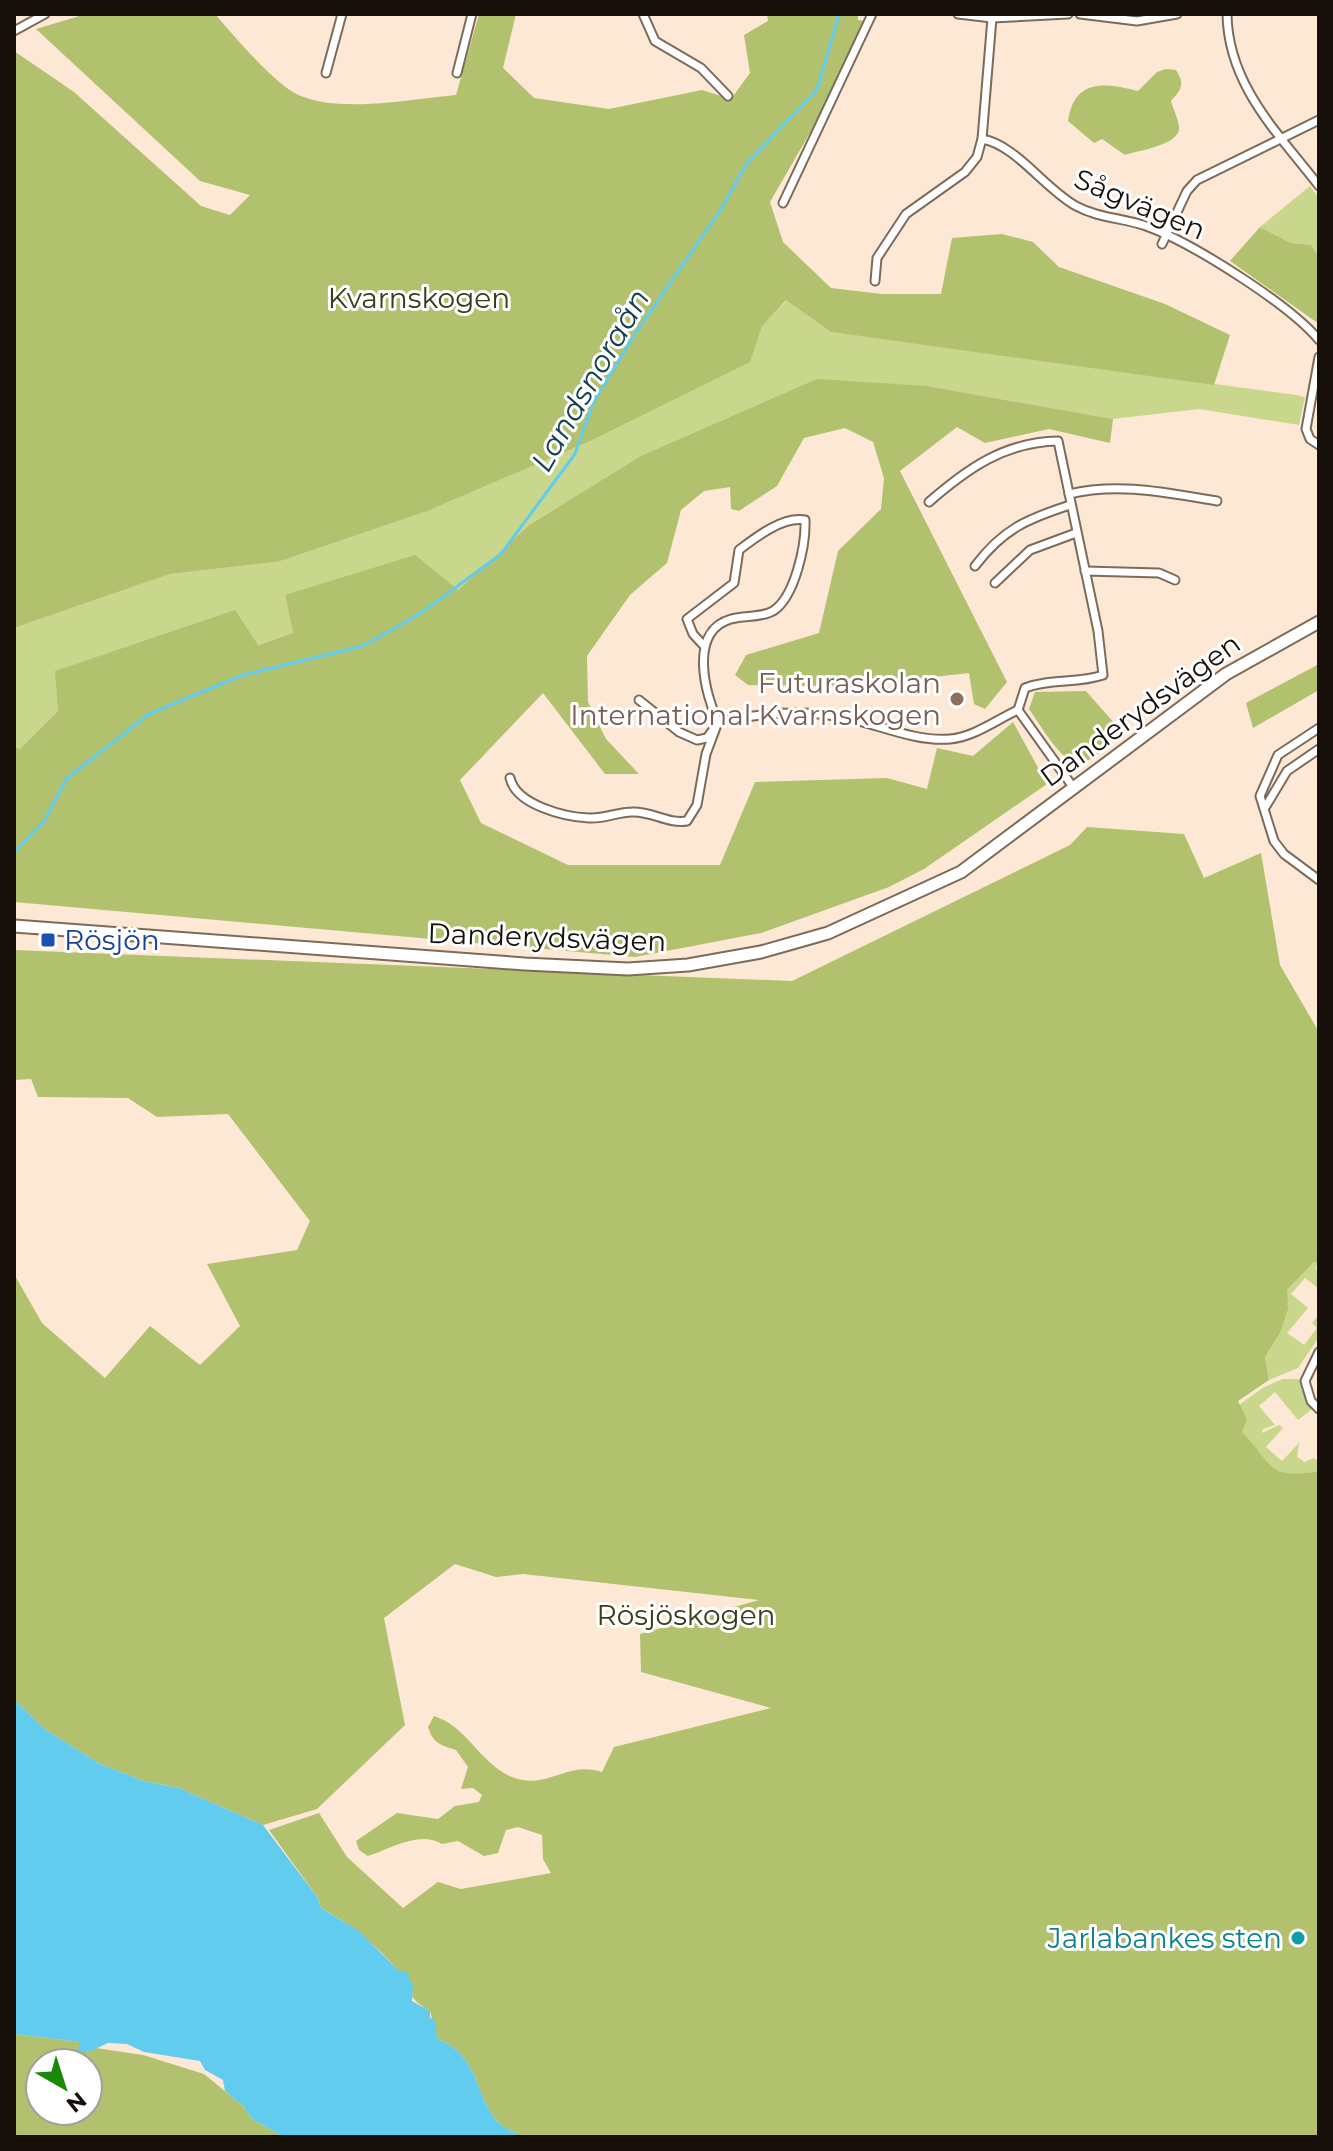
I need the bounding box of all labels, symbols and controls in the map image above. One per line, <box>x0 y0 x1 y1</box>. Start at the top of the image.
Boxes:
street label: Sågvägen <box>1069 161 1211 247</box>
park label: Kvarnskogen <box>328 281 510 315</box>
water label: Landsnoraån <box>523 282 657 478</box>
street label: Danderydsvägen <box>1033 626 1247 794</box>
place label: Futuraskolan International Kvarnskogen <box>570 666 941 732</box>
marker: Futuraskolan International Kvarnskogen <box>948 690 966 708</box>
street label: Danderydsvägen <box>427 916 667 958</box>
place label: Rösjön <box>64 923 160 957</box>
marker: Rösjön <box>39 931 57 949</box>
park label: Rösjöskogen <box>596 1598 776 1632</box>
place label: Jarlabankes sten <box>1047 1921 1282 1955</box>
marker: Jarlabankes sten <box>1289 1929 1307 1947</box>
north arrow <box>24 2047 104 2127</box>
text: N <box>61 2086 92 2118</box>

